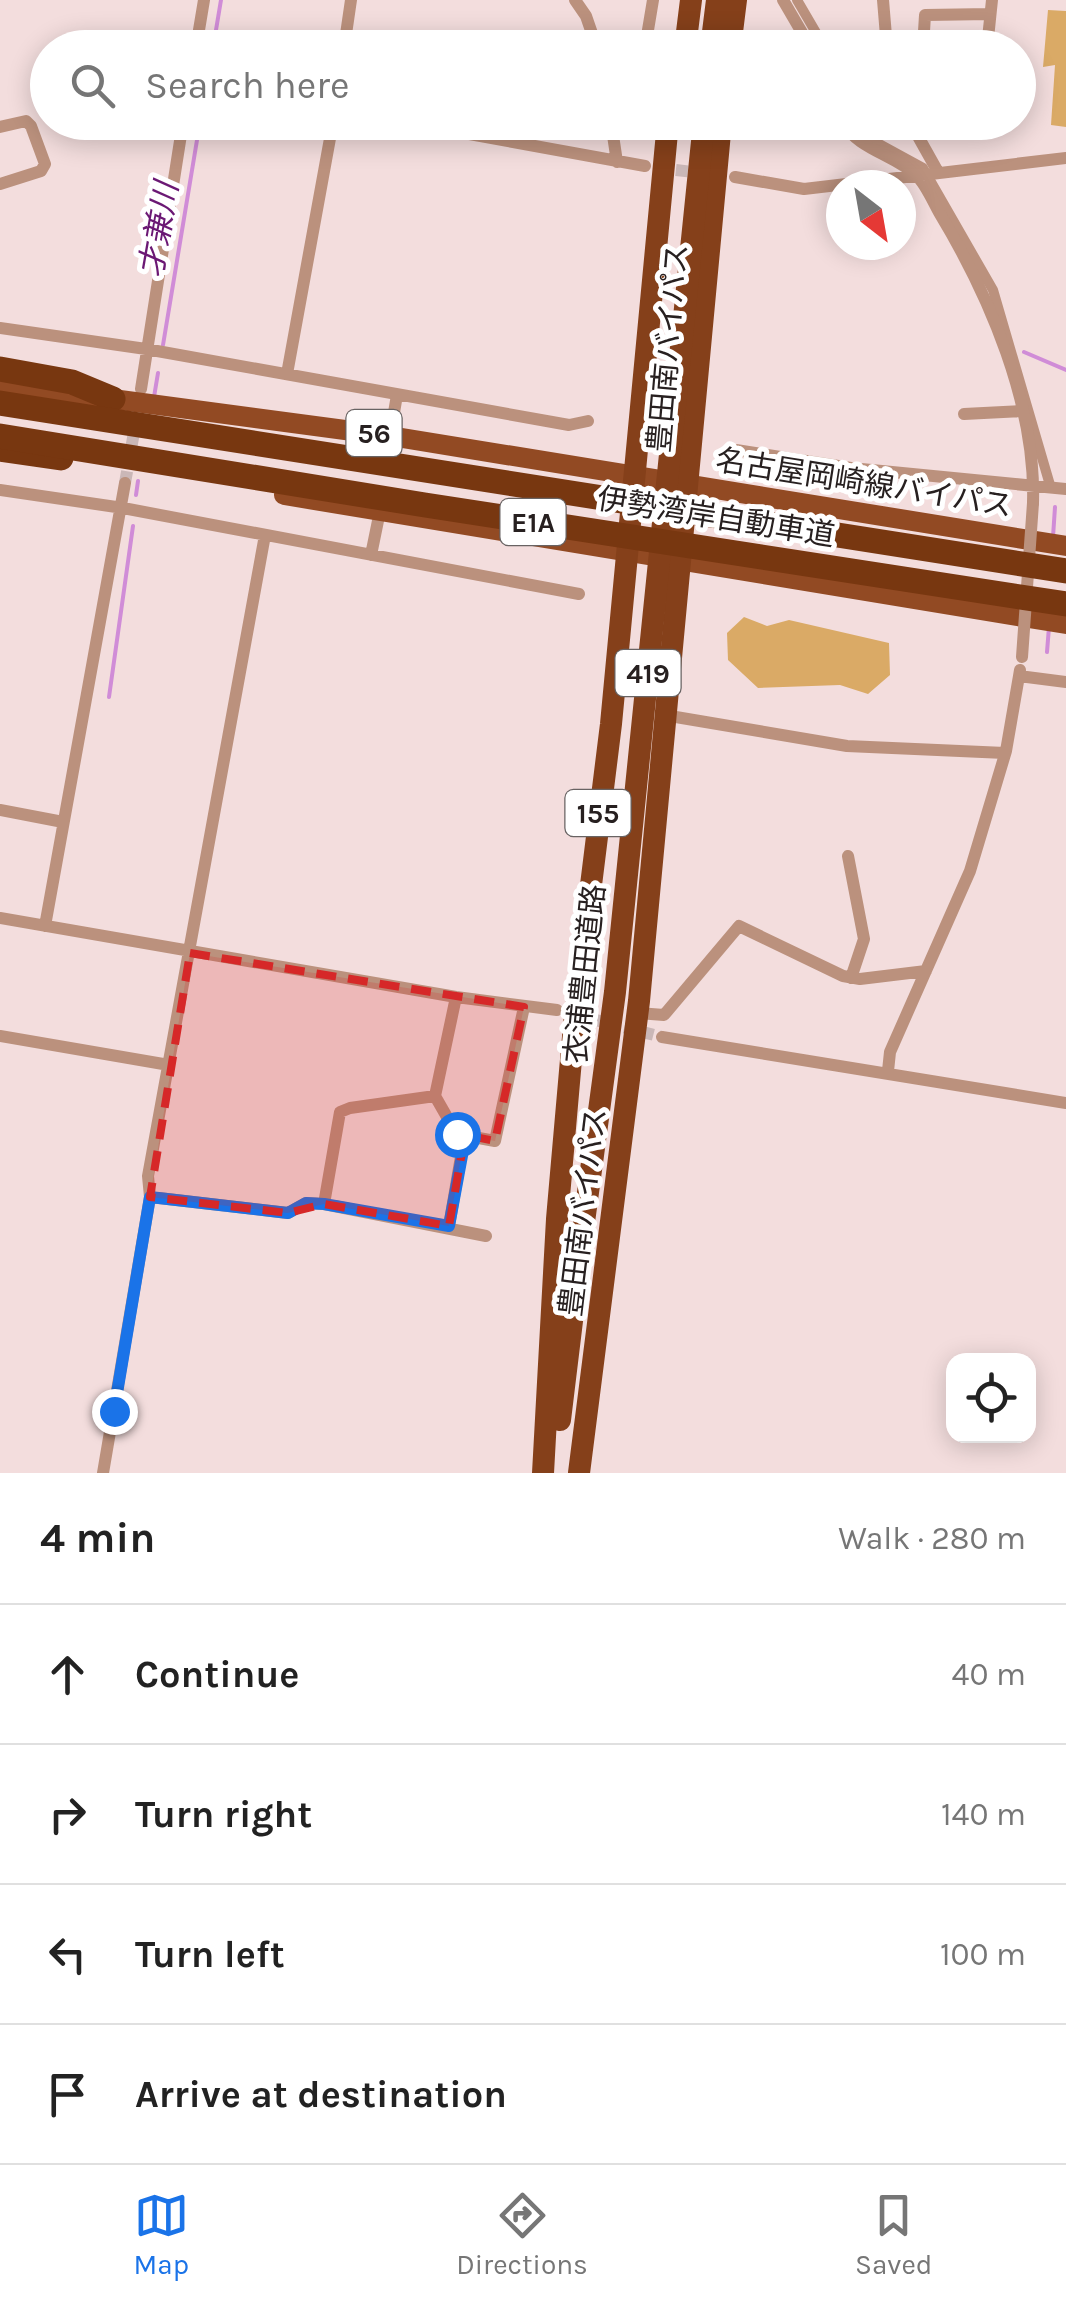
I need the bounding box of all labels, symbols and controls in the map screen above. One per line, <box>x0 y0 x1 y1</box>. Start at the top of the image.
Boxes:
search box <box>30 30 1036 140</box>
icon: search <box>65 58 120 113</box>
text: Search here <box>145 63 349 108</box>
north arrow <box>826 170 916 260</box>
water label: 才兼川 <box>132 177 186 280</box>
street label: 豊田南バイパス <box>641 242 695 454</box>
road number: 56 <box>346 410 402 456</box>
street label: 名古屋岡崎線バイパス <box>713 442 1015 524</box>
street label: 伊勢湾岸自動車道 <box>595 480 837 554</box>
road number: E1A <box>500 499 566 545</box>
road number: 419 <box>616 650 680 696</box>
road number: 155 <box>566 790 630 836</box>
street label: 衣浦豊田道路 <box>558 883 612 1065</box>
street label: 豊田南バイパス <box>552 1106 614 1318</box>
route start <box>435 1112 481 1158</box>
map controls <box>946 1353 1036 1443</box>
button: locate <box>946 1353 1036 1443</box>
route end <box>92 1389 138 1435</box>
text: 4 min <box>40 1513 155 1563</box>
text: Walk · 280 m <box>838 1520 1026 1557</box>
icon: ahead <box>40 1647 95 1702</box>
text: Continue <box>135 1652 299 1697</box>
text: 40 m <box>952 1656 1026 1693</box>
icon: right <box>40 1787 95 1842</box>
text: Turn right <box>135 1792 312 1837</box>
text: 140 m <box>941 1796 1026 1833</box>
icon: left <box>40 1927 95 1982</box>
text: Turn left <box>135 1932 285 1977</box>
text: 100 m <box>940 1936 1026 1973</box>
icon: arrive <box>40 2067 95 2122</box>
text: Arrive at destination <box>135 2072 507 2117</box>
tab: Map <box>134 2188 189 2281</box>
tab: Directions <box>456 2188 588 2281</box>
tab: Saved <box>855 2188 932 2281</box>

